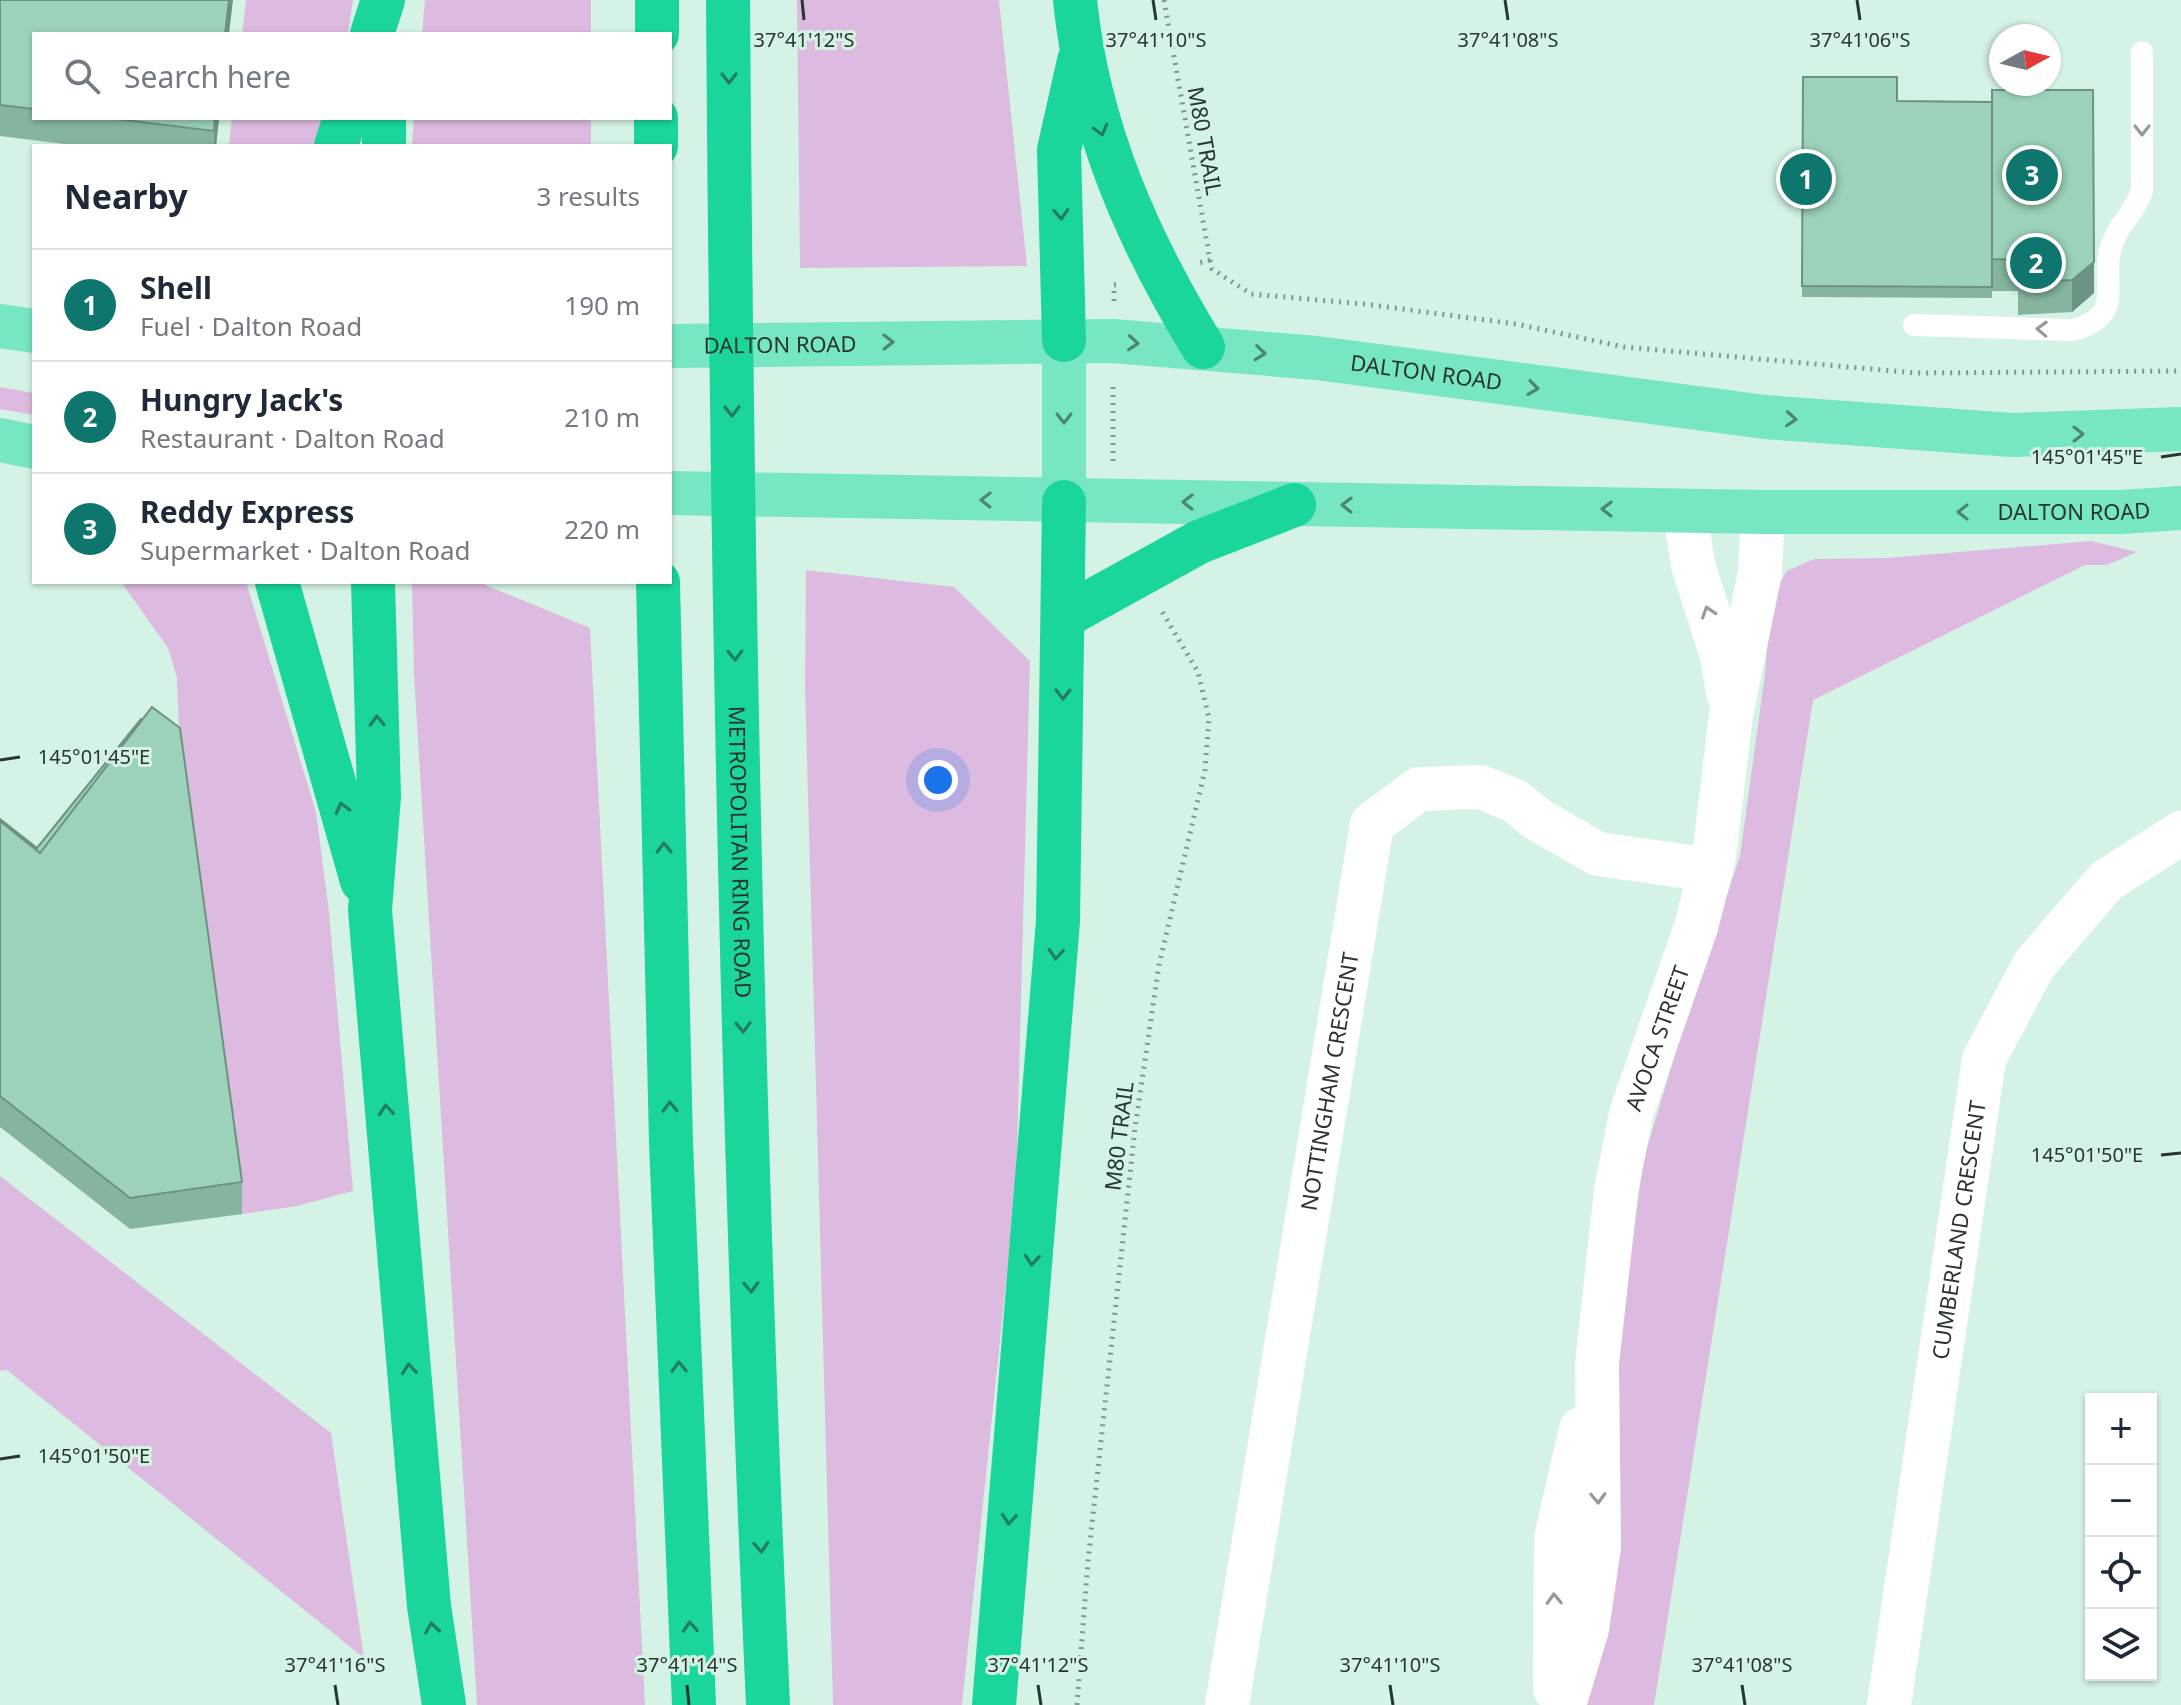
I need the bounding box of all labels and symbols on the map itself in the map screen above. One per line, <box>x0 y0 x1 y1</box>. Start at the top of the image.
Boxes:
north arrow <box>1989 24 2061 96</box>
text: 37°41'12"S <box>754 26 854 53</box>
text: 37°41'10"S <box>1106 26 1206 53</box>
text: 37°41'08"S <box>1458 26 1558 53</box>
text: 37°41'06"S <box>1810 26 1910 53</box>
one-way arrow <box>720 72 738 85</box>
street label: M80 TRAIL <box>1182 84 1230 198</box>
one-way arrow <box>1092 122 1108 136</box>
one-way arrow <box>2133 124 2151 137</box>
pin: 3 <box>2006 145 2058 205</box>
pin: 1 <box>1780 149 1832 209</box>
one-way arrow <box>1053 208 1070 221</box>
pin: 2 <box>2010 233 2062 293</box>
one-way arrow <box>2035 321 2048 338</box>
street label: DALTON ROAD <box>703 328 857 360</box>
one-way arrow <box>882 333 895 351</box>
one-way arrow <box>1127 334 1140 351</box>
one-way arrow <box>1254 344 1267 361</box>
street label: DALTON ROAD <box>1349 347 1504 396</box>
one-way arrow <box>1526 379 1539 396</box>
one-way arrow <box>723 405 741 418</box>
one-way arrow <box>1785 410 1798 427</box>
one-way arrow <box>1055 412 1073 425</box>
one-way arrow <box>2072 425 2085 443</box>
text: 145°01'45"E <box>2031 443 2143 470</box>
one-way arrow <box>979 491 992 509</box>
one-way arrow <box>1181 493 1194 511</box>
street label: DALTON ROAD <box>1997 494 2151 526</box>
one-way arrow <box>1340 497 1353 514</box>
one-way arrow <box>1600 501 1613 518</box>
one-way arrow <box>1956 503 1969 521</box>
one-way arrow <box>1702 606 1718 620</box>
one-way arrow <box>727 649 744 662</box>
one-way arrow <box>1054 688 1072 701</box>
street label: METROPOLITAN RING ROAD <box>723 706 759 998</box>
one-way arrow <box>369 714 386 727</box>
text: 145°01'45"E <box>38 743 150 770</box>
your location <box>918 760 958 800</box>
one-way arrow <box>335 801 351 815</box>
one-way arrow <box>656 841 673 854</box>
one-way arrow <box>1048 948 1065 961</box>
street label: NOTTINGHAM CRESCENT <box>1293 950 1365 1213</box>
street label: AVOCA STREET <box>1617 961 1695 1114</box>
one-way arrow <box>734 1021 752 1034</box>
street label: M80 TRAIL <box>1096 1080 1140 1192</box>
street label: CUMBERLAND CRESCENT <box>1924 1098 1992 1361</box>
one-way arrow <box>662 1100 679 1113</box>
one-way arrow <box>378 1103 395 1116</box>
text: 145°01'50"E <box>2031 1141 2143 1168</box>
one-way arrow <box>1024 1254 1041 1267</box>
one-way arrow <box>742 1281 759 1294</box>
one-way arrow <box>671 1360 688 1373</box>
one-way arrow <box>400 1362 417 1375</box>
text: 145°01'50"E <box>38 1442 150 1469</box>
one-way arrow <box>1589 1492 1607 1505</box>
one-way arrow <box>1001 1513 1018 1526</box>
one-way arrow <box>752 1541 769 1554</box>
one-way arrow <box>1546 1592 1563 1605</box>
one-way arrow <box>682 1620 699 1633</box>
one-way arrow <box>424 1621 441 1635</box>
text: 37°41'16"S <box>285 1651 385 1678</box>
text: 37°41'14"S <box>637 1651 737 1678</box>
text: 37°41'12"S <box>988 1651 1088 1678</box>
text: 37°41'10"S <box>1340 1651 1440 1678</box>
text: 37°41'08"S <box>1692 1651 1792 1678</box>

